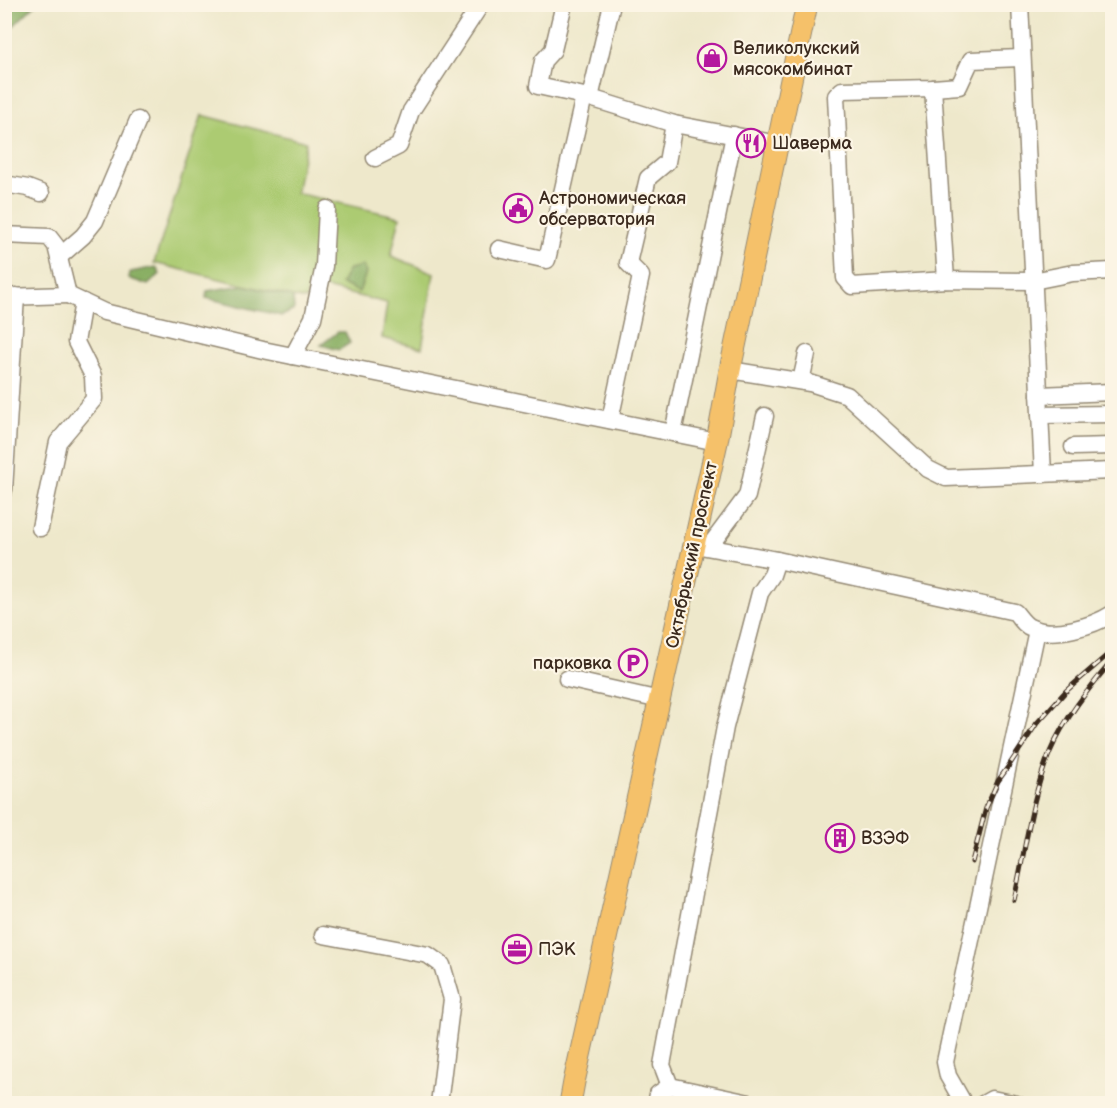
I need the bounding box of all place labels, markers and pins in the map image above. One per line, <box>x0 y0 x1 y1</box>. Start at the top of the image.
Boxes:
place label: Великолукский мясокомбинат <box>733 38 860 80</box>
shop icon: Великолукский мясокомбинат <box>696 42 728 74</box>
restaurant icon: Шаверма <box>735 127 767 159</box>
place label: Шаверма <box>772 133 853 154</box>
place label: Aстрономическая обсерватория <box>539 188 686 230</box>
public building icon: Aстрономическая обсерватория <box>502 192 534 224</box>
parking icon: парковка <box>617 647 649 679</box>
place label: парковка <box>533 653 612 674</box>
building icon: ВЗЭФ <box>824 822 856 854</box>
place label: ВЗЭФ <box>861 828 909 849</box>
office icon: ПЭК <box>501 933 533 965</box>
place label: ПЭК <box>538 939 576 960</box>

